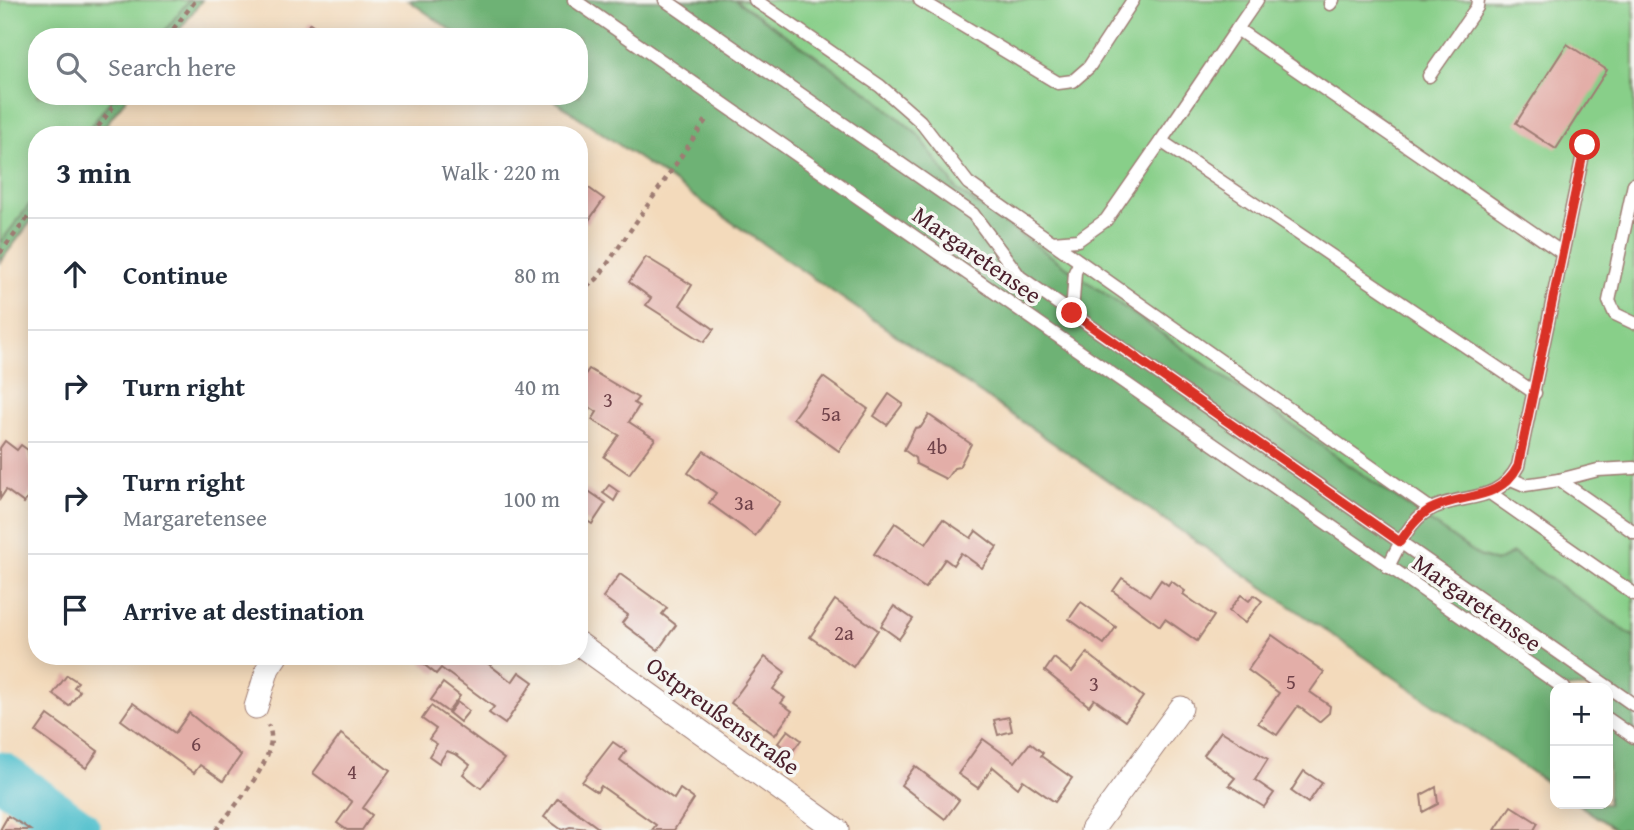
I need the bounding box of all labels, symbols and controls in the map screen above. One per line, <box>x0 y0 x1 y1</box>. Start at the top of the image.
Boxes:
search box <box>28 28 588 105</box>
text: Search here <box>108 47 236 86</box>
icon: search <box>52 48 90 86</box>
route start <box>1569 129 1600 160</box>
text: 3 min <box>56 150 131 194</box>
text: Walk · 220 m <box>441 155 560 188</box>
street label: Margaretensee <box>906 197 1049 312</box>
icon: ahead <box>56 255 94 293</box>
text: Continue <box>123 255 228 294</box>
text: 80 m <box>514 258 560 291</box>
route end <box>1056 297 1087 328</box>
icon: right <box>56 367 94 405</box>
text: Turn right <box>123 367 245 406</box>
text: 40 m <box>514 370 560 403</box>
house number: 3 <box>603 384 613 415</box>
house number: 5a <box>821 398 841 429</box>
house number: 4b <box>927 431 947 462</box>
text: Turn right <box>123 462 245 501</box>
icon: right <box>56 479 94 517</box>
text: 100 m <box>503 482 560 515</box>
house number: 3a <box>734 487 754 518</box>
text: Margaretensee <box>123 501 267 534</box>
street label: Margaretensee <box>1406 545 1549 660</box>
icon: arrive <box>56 591 94 629</box>
text: Arrive at destination <box>123 591 364 630</box>
house number: 2a <box>834 617 854 648</box>
street label: Ostpreußenstraße <box>639 648 807 783</box>
house number: 5 <box>1286 666 1296 697</box>
house number: 3 <box>1089 668 1099 699</box>
map controls <box>1550 683 1613 809</box>
button: + <box>1550 683 1613 746</box>
house number: 6 <box>191 728 201 759</box>
button: − <box>1550 746 1613 809</box>
house number: 4 <box>347 756 357 787</box>

